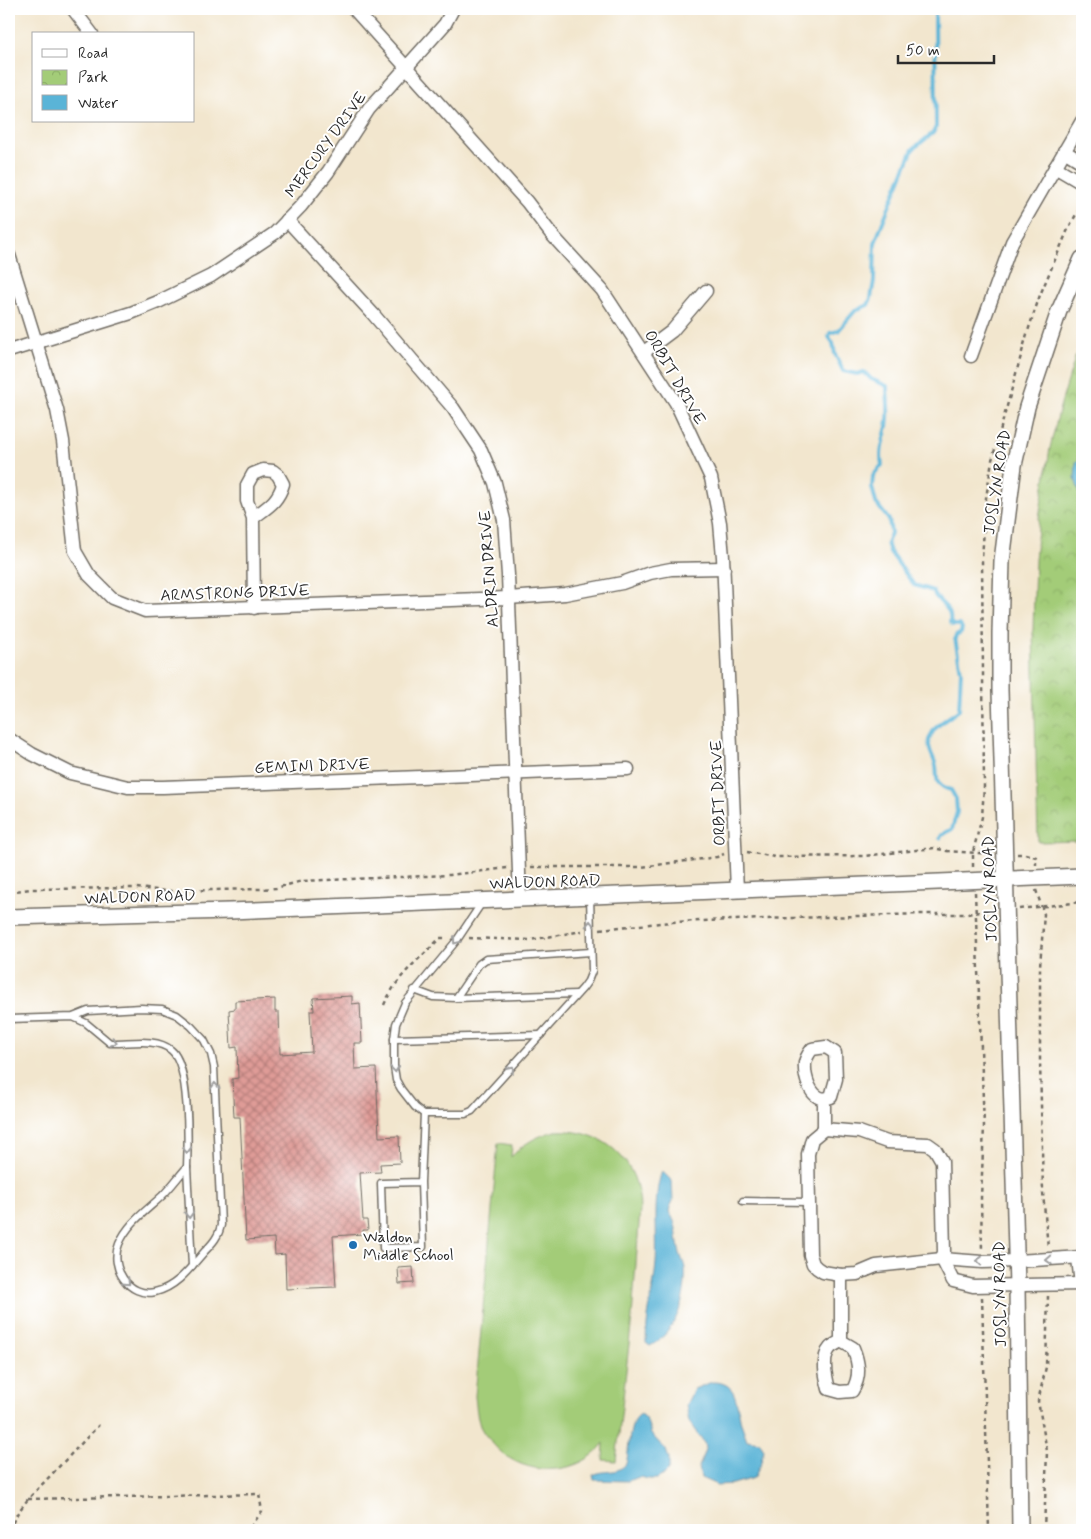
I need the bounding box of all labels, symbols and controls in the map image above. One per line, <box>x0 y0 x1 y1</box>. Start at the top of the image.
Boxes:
legend <box>32 32 195 122</box>
scale bar <box>898 32 995 64</box>
text: 50 m <box>906 41 940 61</box>
text: Road <box>78 44 108 64</box>
text: Park <box>78 68 108 88</box>
street label: MERCURY DRIVE <box>281 88 372 202</box>
text: Water <box>78 94 118 114</box>
street label: ORBIT DRIVE <box>639 327 710 429</box>
street label: JOSLYN ROAD <box>979 428 1016 536</box>
street label: ALDRIN DRIVE <box>475 510 504 628</box>
street label: ARMSTRONG DRIVE <box>160 580 310 607</box>
street label: ORBIT DRIVE <box>706 740 731 846</box>
street label: GEMINI DRIVE <box>254 754 370 779</box>
street label: JOSLYN ROAD <box>978 836 1003 942</box>
street label: WALDON ROAD <box>489 870 601 895</box>
street label: WALDON ROAD <box>84 885 196 910</box>
one-way arrow <box>585 920 596 928</box>
one-way arrow <box>453 935 462 945</box>
one-way arrow <box>110 1036 118 1046</box>
one-way arrow <box>389 1065 400 1073</box>
one-way arrow <box>505 1066 514 1075</box>
one-way arrow <box>210 1081 220 1089</box>
one-way arrow <box>182 1146 192 1154</box>
one-way arrow <box>184 1212 195 1220</box>
place label: Waldon Middle School <box>363 1227 454 1266</box>
marker: Waldon Middle School <box>347 1239 359 1251</box>
street label: JOSLYN ROAD <box>989 1241 1012 1347</box>
one-way arrow <box>1045 1254 1053 1265</box>
one-way arrow <box>975 1256 983 1267</box>
one-way arrow <box>122 1276 131 1285</box>

